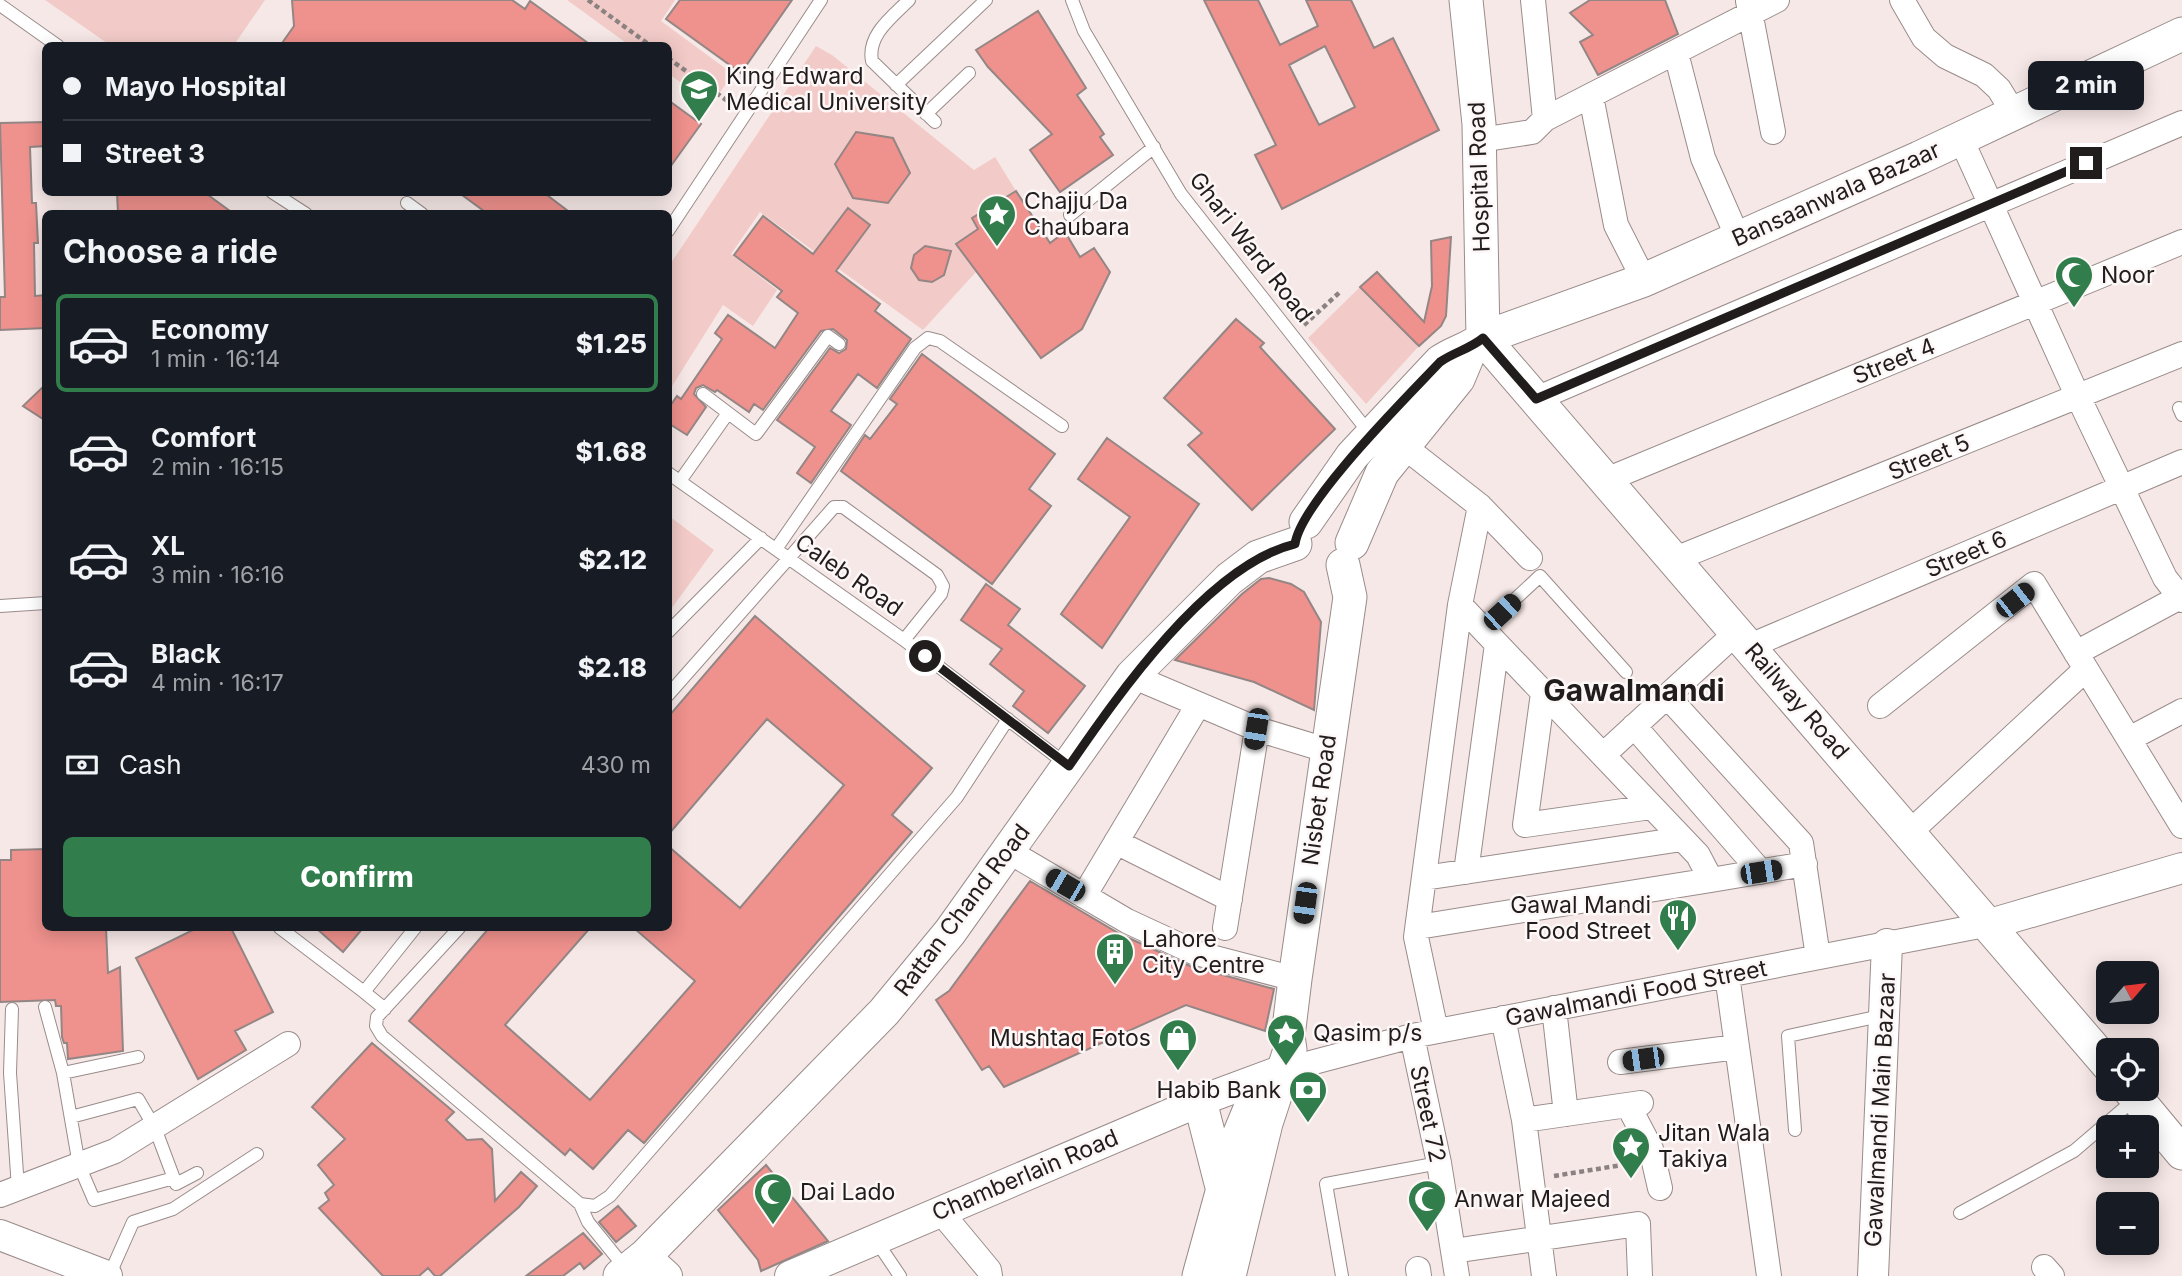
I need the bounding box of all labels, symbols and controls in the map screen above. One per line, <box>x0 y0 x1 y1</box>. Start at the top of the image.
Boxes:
callout: 2 min <box>2028 61 2144 110</box>
place label: King Edward Medical University <box>726 62 928 116</box>
school or university icon: King Edward Medical University <box>678 68 720 123</box>
text: Mayo Hospital <box>105 71 286 102</box>
text: 2 min <box>2055 71 2117 99</box>
street label: Hospital Road <box>1462 101 1496 253</box>
street label: Bansaanwala Bazaar <box>1728 135 1945 253</box>
text: Street 3 <box>105 138 205 169</box>
route end <box>2070 147 2102 179</box>
street label: Ghari Ward Road <box>1183 166 1319 328</box>
place label: Chajju Da Chaubara <box>1024 187 1130 241</box>
place icon: Chajju Da Chaubara <box>976 193 1018 248</box>
text: Choose a ride <box>63 232 278 271</box>
mosque icon: Noor <box>2053 254 2095 309</box>
place label: Noor <box>2101 261 2155 289</box>
icon: car <box>67 312 130 375</box>
text: Economy <box>151 314 269 345</box>
text: $1.25 <box>576 328 647 359</box>
street label: Street 4 <box>1849 332 1939 390</box>
text: 1 min · 16:14 <box>151 345 280 373</box>
icon: car <box>67 420 130 483</box>
text: Comfort <box>151 422 256 453</box>
street label: Street 5 <box>1884 428 1974 486</box>
text: $1.68 <box>576 436 647 467</box>
text: 2 min · 16:15 <box>151 453 284 481</box>
street label: Street 6 <box>1921 524 2011 584</box>
icon: car <box>67 528 130 591</box>
street label: Caleb Road <box>790 528 908 622</box>
text: XL <box>151 530 185 561</box>
text: $2.12 <box>578 544 647 575</box>
text: 3 min · 16:16 <box>151 561 284 589</box>
car <box>1992 579 2039 621</box>
car <box>1480 590 1525 634</box>
icon: car <box>67 636 130 699</box>
street label: Railway Road <box>1739 637 1855 765</box>
text: Black <box>151 638 221 669</box>
route start <box>909 640 941 672</box>
text: $2.18 <box>578 652 647 683</box>
text: 4 min · 16:17 <box>151 669 284 697</box>
district label: Gawalmandi <box>1543 672 1725 708</box>
car <box>1243 707 1270 751</box>
street label: Nisbet Road <box>1296 733 1342 867</box>
icon: cash <box>63 746 101 784</box>
text: Cash <box>119 749 182 780</box>
text: 430 m <box>581 751 651 779</box>
street label: Rattan Chand Road <box>888 818 1036 1002</box>
button: Confirm <box>63 837 651 917</box>
car <box>1739 858 1784 886</box>
car <box>1042 865 1089 905</box>
car <box>1292 881 1319 925</box>
place label: Gawal Mandi Food Street <box>1510 891 1651 945</box>
restaurant icon: Gawal Mandi Food Street <box>1657 897 1699 952</box>
place label: Lahore City Centre <box>1142 925 1265 979</box>
building icon: Lahore City Centre <box>1094 931 1136 986</box>
street label: Gawalmandi Food Street <box>1503 954 1770 1032</box>
north arrow <box>2096 961 2160 1024</box>
map controls <box>2096 961 2159 1255</box>
street label: Gawalmandi Main Bazaar <box>1859 972 1901 1248</box>
place icon: Qasim p/s <box>1265 1012 1307 1067</box>
shop icon: Mushtaq Fotos <box>1157 1017 1199 1072</box>
place label: Qasim p/s <box>1313 1019 1422 1047</box>
place label: Mushtaq Fotos <box>990 1024 1151 1052</box>
button: locate <box>2096 1038 2159 1101</box>
car <box>1621 1046 1666 1072</box>
street label: Street 72 <box>1404 1063 1452 1165</box>
bank icon: Habib Bank <box>1287 1069 1329 1124</box>
place label: Habib Bank <box>1157 1076 1281 1104</box>
button: + <box>2096 1115 2159 1178</box>
place label: Jitan Wala Takiya <box>1658 1119 1770 1173</box>
street label: Chamberlain Road <box>928 1123 1122 1227</box>
place icon: Jitan Wala Takiya <box>1610 1125 1652 1180</box>
mosque icon: Dai Lado <box>752 1171 794 1226</box>
place label: Dai Lado <box>800 1178 895 1206</box>
mosque icon: Anwar Majeed <box>1406 1178 1448 1233</box>
place label: Anwar Majeed <box>1454 1185 1611 1213</box>
button: − <box>2096 1192 2159 1255</box>

